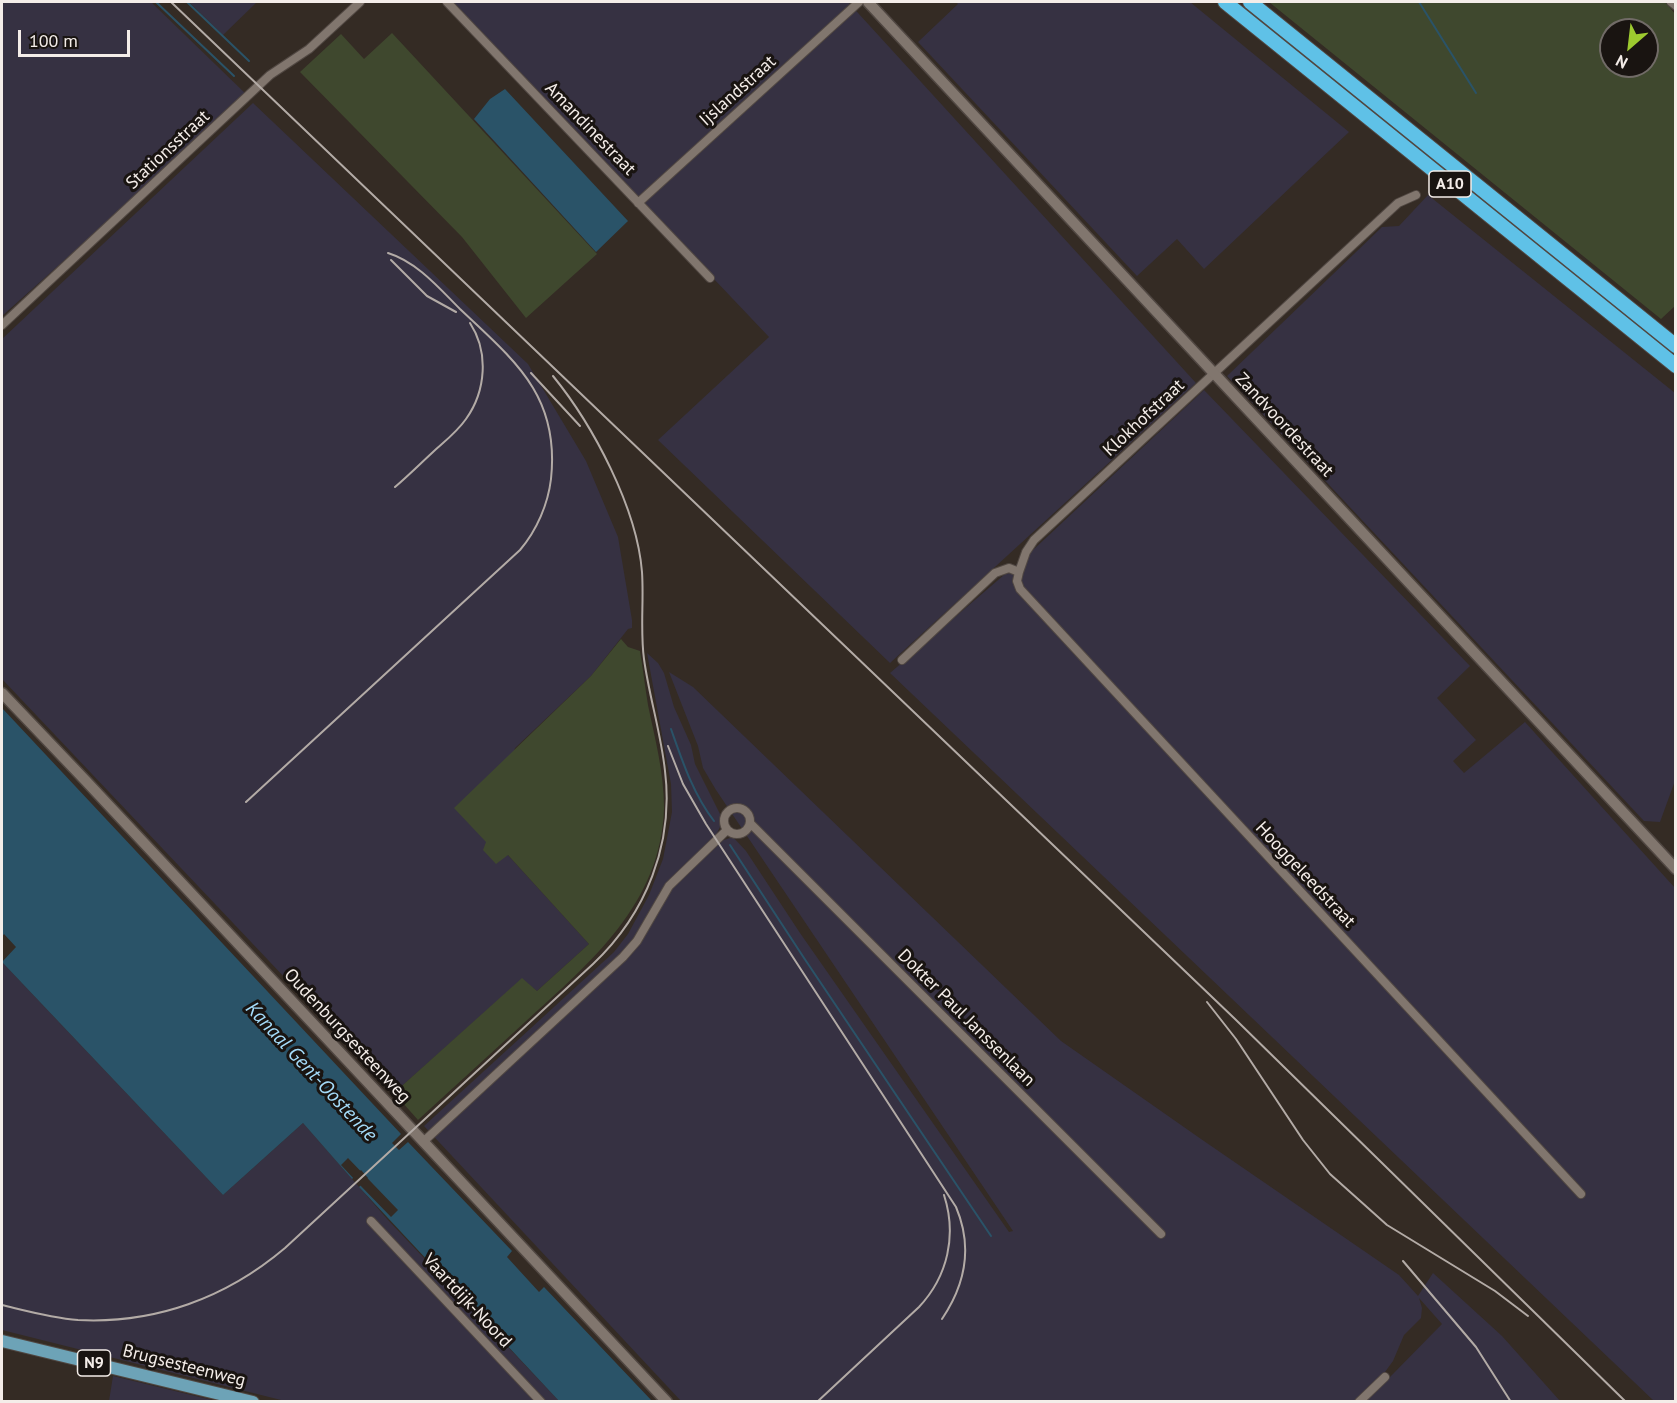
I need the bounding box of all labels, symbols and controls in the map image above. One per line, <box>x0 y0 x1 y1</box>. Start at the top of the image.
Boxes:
scale bar <box>21 18 134 56</box>
north arrow <box>1599 18 1659 78</box>
text: 100 m <box>29 29 78 52</box>
street label: Ijslandstraat <box>695 51 781 131</box>
text: N <box>1612 51 1631 73</box>
street label: Amandinestraat <box>540 78 640 180</box>
street label: Stationsstraat <box>122 106 214 194</box>
road number: A10 <box>1429 171 1471 197</box>
street label: Zandvoordestraat <box>1230 369 1338 481</box>
street label: Klokhofstraat <box>1099 375 1189 461</box>
street label: Hooggeleedstraat <box>1251 818 1359 932</box>
street label: Dokter Paul Janssenlaan <box>893 945 1039 1091</box>
street label: Oudenburgsesteenweg <box>279 964 415 1108</box>
water label: Kanaal Gent-Oostende <box>240 997 382 1147</box>
street label: Vaartdijk-Noord <box>418 1249 516 1353</box>
street label: Brugsesteenweg <box>120 1340 248 1392</box>
road number: N9 <box>78 1350 110 1376</box>

